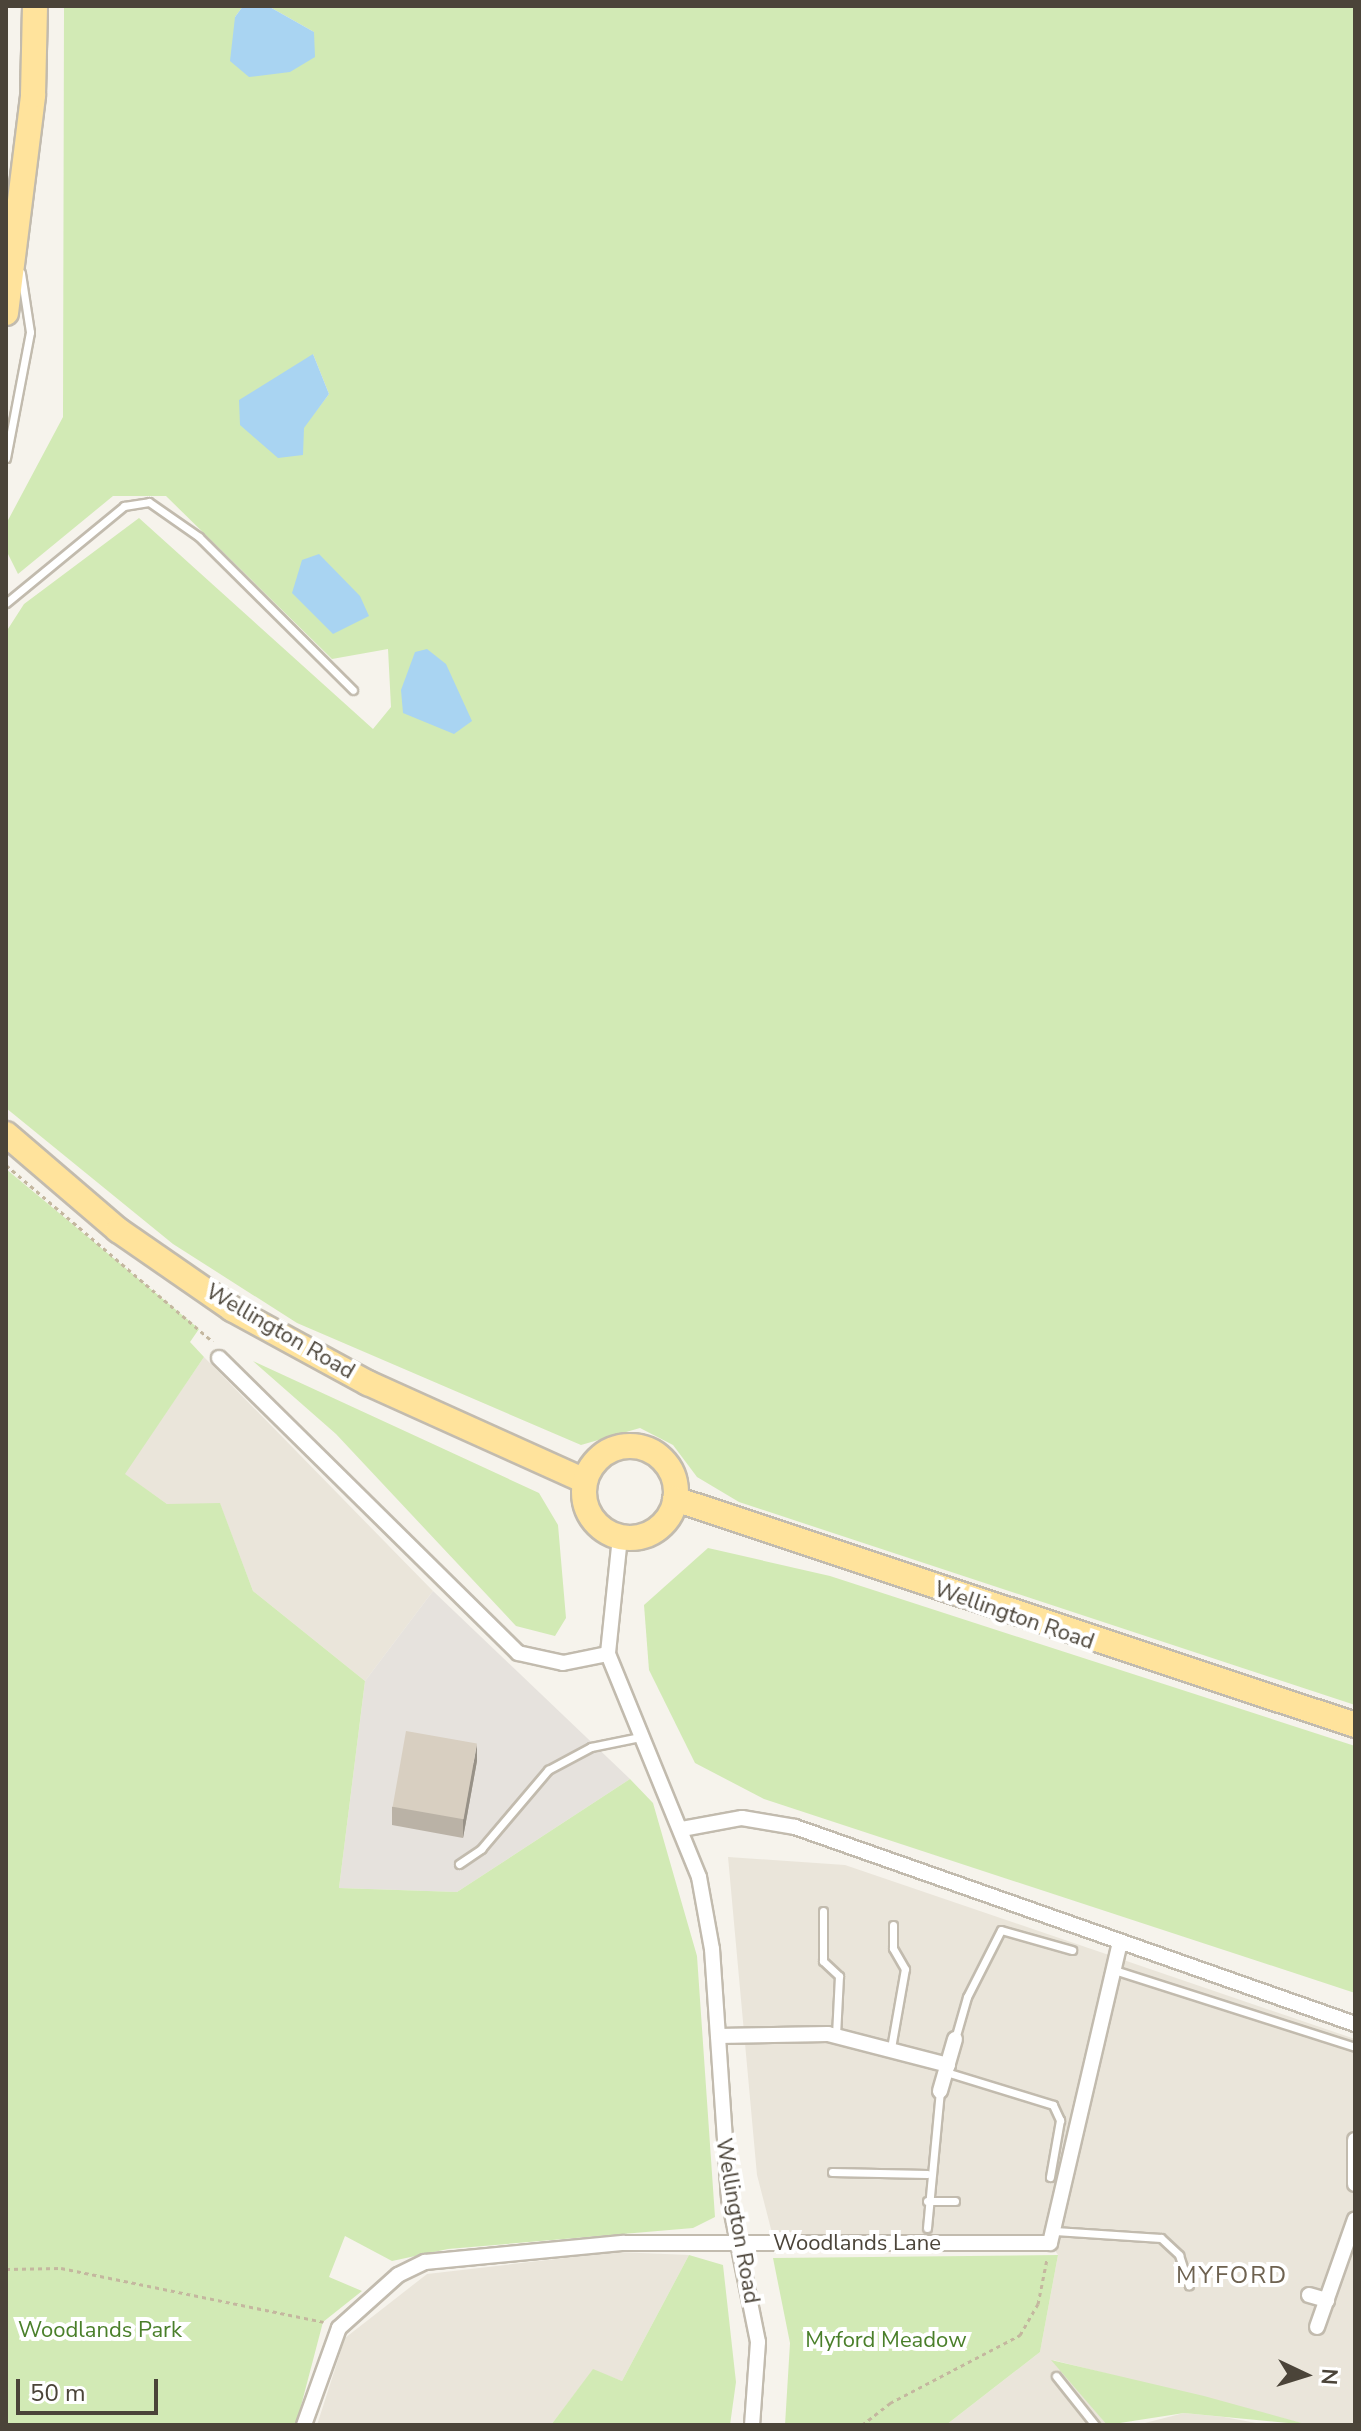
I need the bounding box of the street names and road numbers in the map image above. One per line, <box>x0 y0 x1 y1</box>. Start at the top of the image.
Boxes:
street label: Wellington Road <box>201 1279 359 1385</box>
street label: Wellington Road <box>931 1576 1097 1656</box>
street label: Wellington Road <box>709 2136 765 2306</box>
street label: Woodlands Lane <box>773 2231 941 2257</box>

